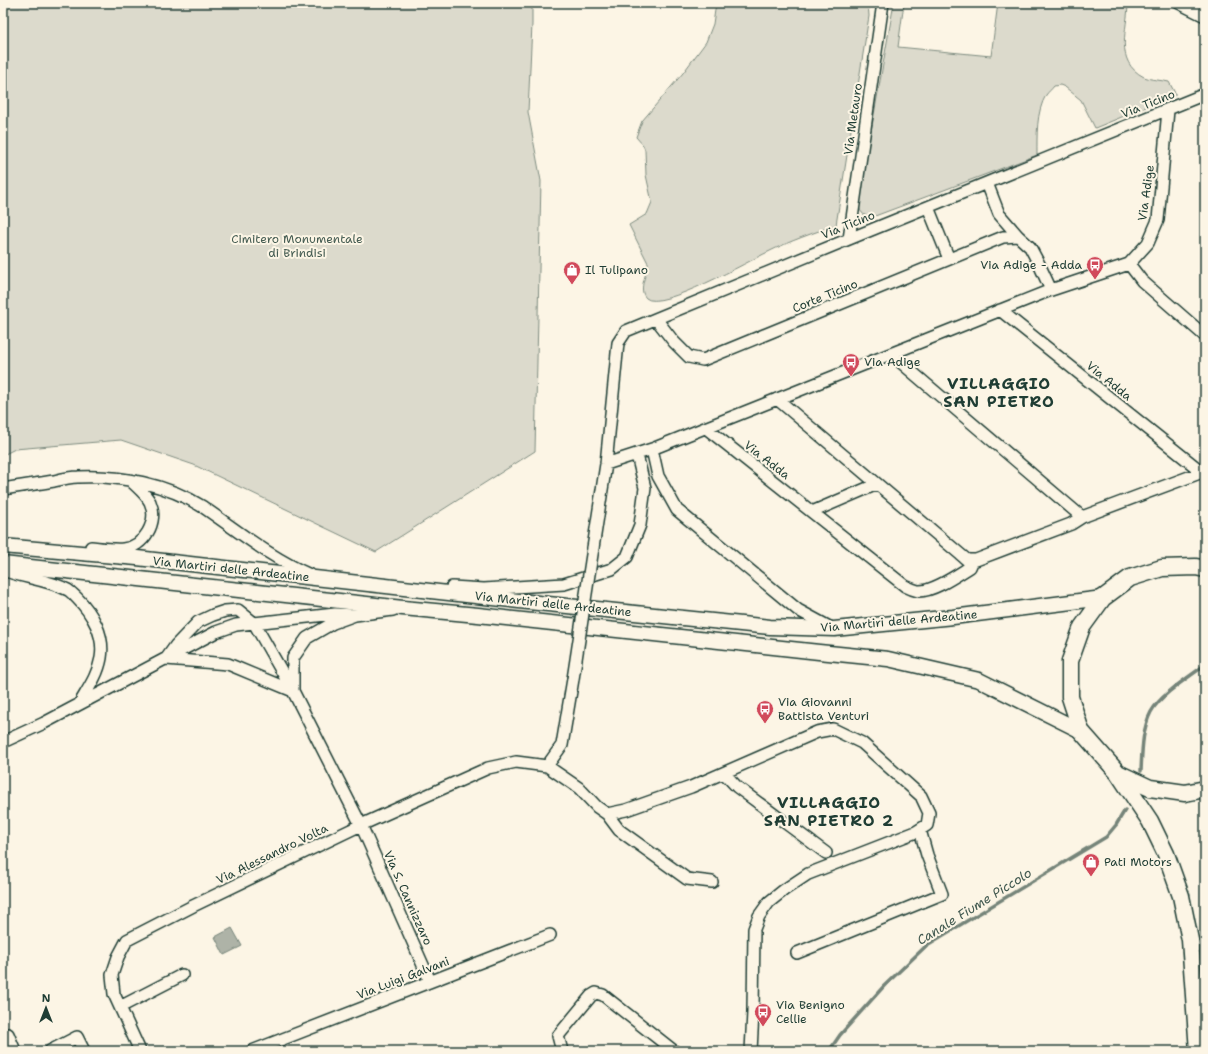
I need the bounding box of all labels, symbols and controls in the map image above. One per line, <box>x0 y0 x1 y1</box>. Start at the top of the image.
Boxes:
street label: Via Metauro <box>840 82 866 156</box>
street label: Via Ticino <box>1119 86 1177 122</box>
street label: Via Adige <box>1134 164 1158 222</box>
street label: Via Ticino <box>819 207 877 243</box>
park label: Cimitero Monumentale di Brindisi <box>231 231 363 261</box>
bus stop icon: Via Adige - Adda <box>1085 255 1105 280</box>
place label: Via Adige - Adda <box>980 257 1083 273</box>
shop icon: Il Tulipano <box>562 260 582 285</box>
place label: Il Tulipano <box>585 262 648 278</box>
street label: Corte Ticino <box>790 276 860 316</box>
bus stop icon: Via Adige <box>841 352 861 377</box>
place label: Via Adige <box>864 354 921 370</box>
street label: Via Adda <box>1083 358 1136 405</box>
district label: VILLAGGIO SAN PIETRO <box>943 373 1055 412</box>
street label: Via Adda <box>741 437 794 483</box>
street label: Via Martiri delle Ardeatine <box>152 553 310 585</box>
street label: Via Martiri delle Ardeatine <box>474 588 632 620</box>
street label: Via Martiri delle Ardeatine <box>820 606 978 636</box>
place label: Via Giovanni Battista Venturi <box>778 694 869 724</box>
bus stop icon: Via Giovanni Battista Venturi <box>755 699 775 724</box>
district label: VILLAGGIO SAN PIETRO 2 <box>764 792 894 831</box>
street label: Via Alessandro Volta <box>214 820 331 888</box>
street label: Via S. Cannizzaro <box>380 848 436 948</box>
shop icon: Pati Motors <box>1081 852 1101 877</box>
place label: Pati Motors <box>1104 854 1172 870</box>
water label: Canale Fiume Piccolo <box>914 864 1035 949</box>
street label: Via Luigi Galvani <box>354 953 452 1003</box>
north arrow <box>26 988 66 1028</box>
text: N <box>42 991 51 1006</box>
place label: Via Benigno Cellie <box>776 997 845 1027</box>
bus stop icon: Via Benigno Cellie <box>753 1002 773 1027</box>

